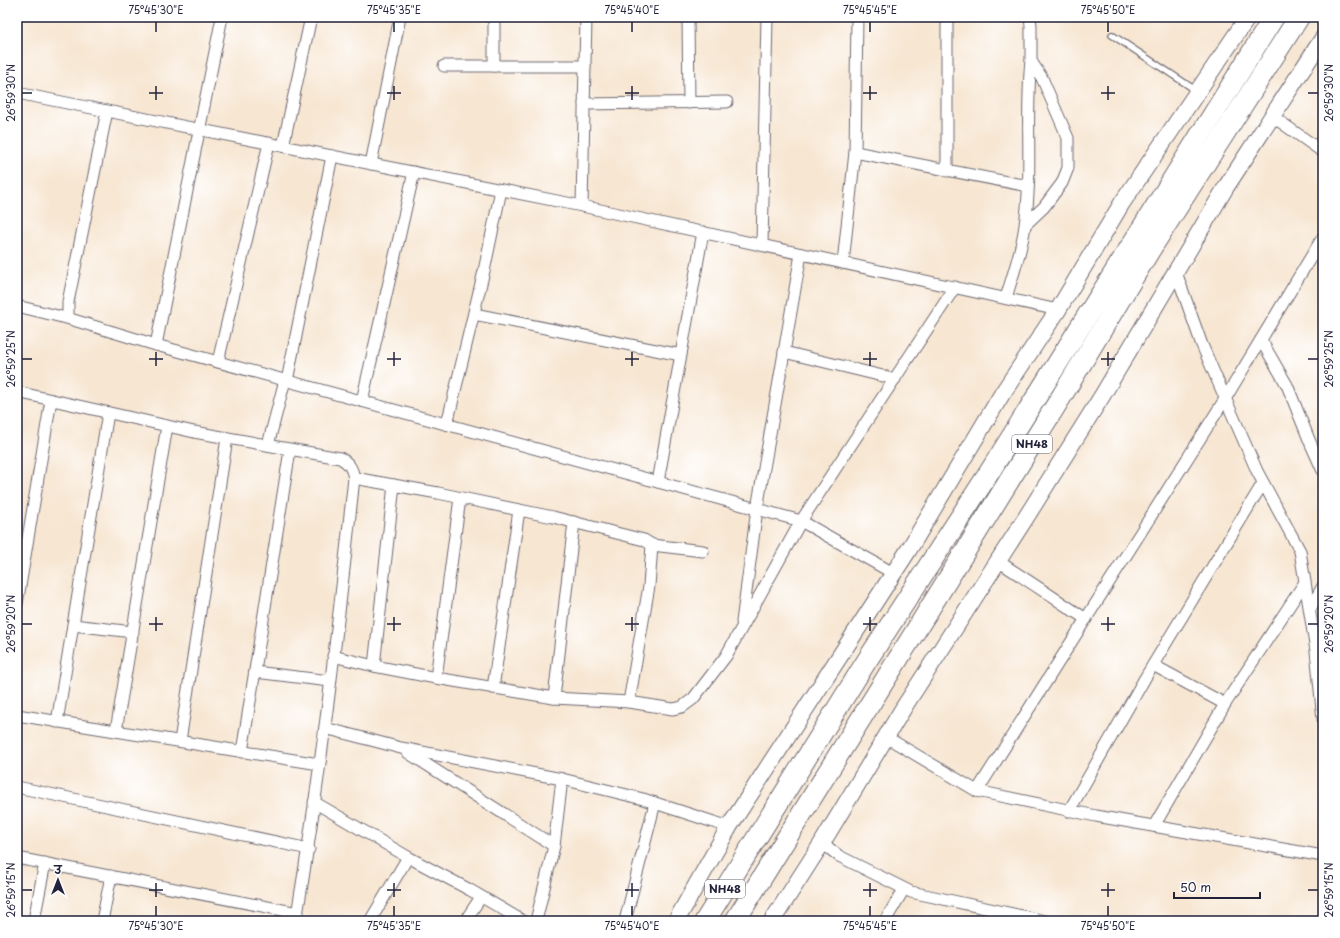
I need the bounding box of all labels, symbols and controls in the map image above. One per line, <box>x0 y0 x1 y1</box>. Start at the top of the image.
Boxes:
text: 75°45'30"E <box>128 2 184 17</box>
text: 75°45'35"E <box>367 2 421 17</box>
text: 75°45'40"E <box>605 2 659 17</box>
text: 75°45'45"E <box>843 2 897 17</box>
text: 75°45'50"E <box>1081 2 1135 17</box>
text: 26°59'30"N <box>3 64 18 122</box>
text: 26°59'30"N <box>1321 64 1336 122</box>
text: 26°59'25"N <box>3 330 18 388</box>
text: 26°59'25"N <box>1321 330 1336 388</box>
road number: NH48 <box>1012 435 1052 453</box>
text: 26°59'20"N <box>3 595 18 653</box>
text: 26°59'20"N <box>1321 595 1336 653</box>
north arrow <box>38 860 78 900</box>
text: उ <box>53 861 63 878</box>
text: 26°59'15"N <box>3 862 18 918</box>
text: 26°59'15"N <box>1321 862 1336 918</box>
scale bar <box>1174 874 1260 900</box>
text: 50 m <box>1180 878 1211 896</box>
road number: NH48 <box>705 880 745 898</box>
text: 75°45'30"E <box>128 918 184 933</box>
text: 75°45'35"E <box>367 918 421 933</box>
text: 75°45'40"E <box>605 918 659 933</box>
text: 75°45'45"E <box>843 918 897 933</box>
text: 75°45'50"E <box>1081 918 1135 933</box>

